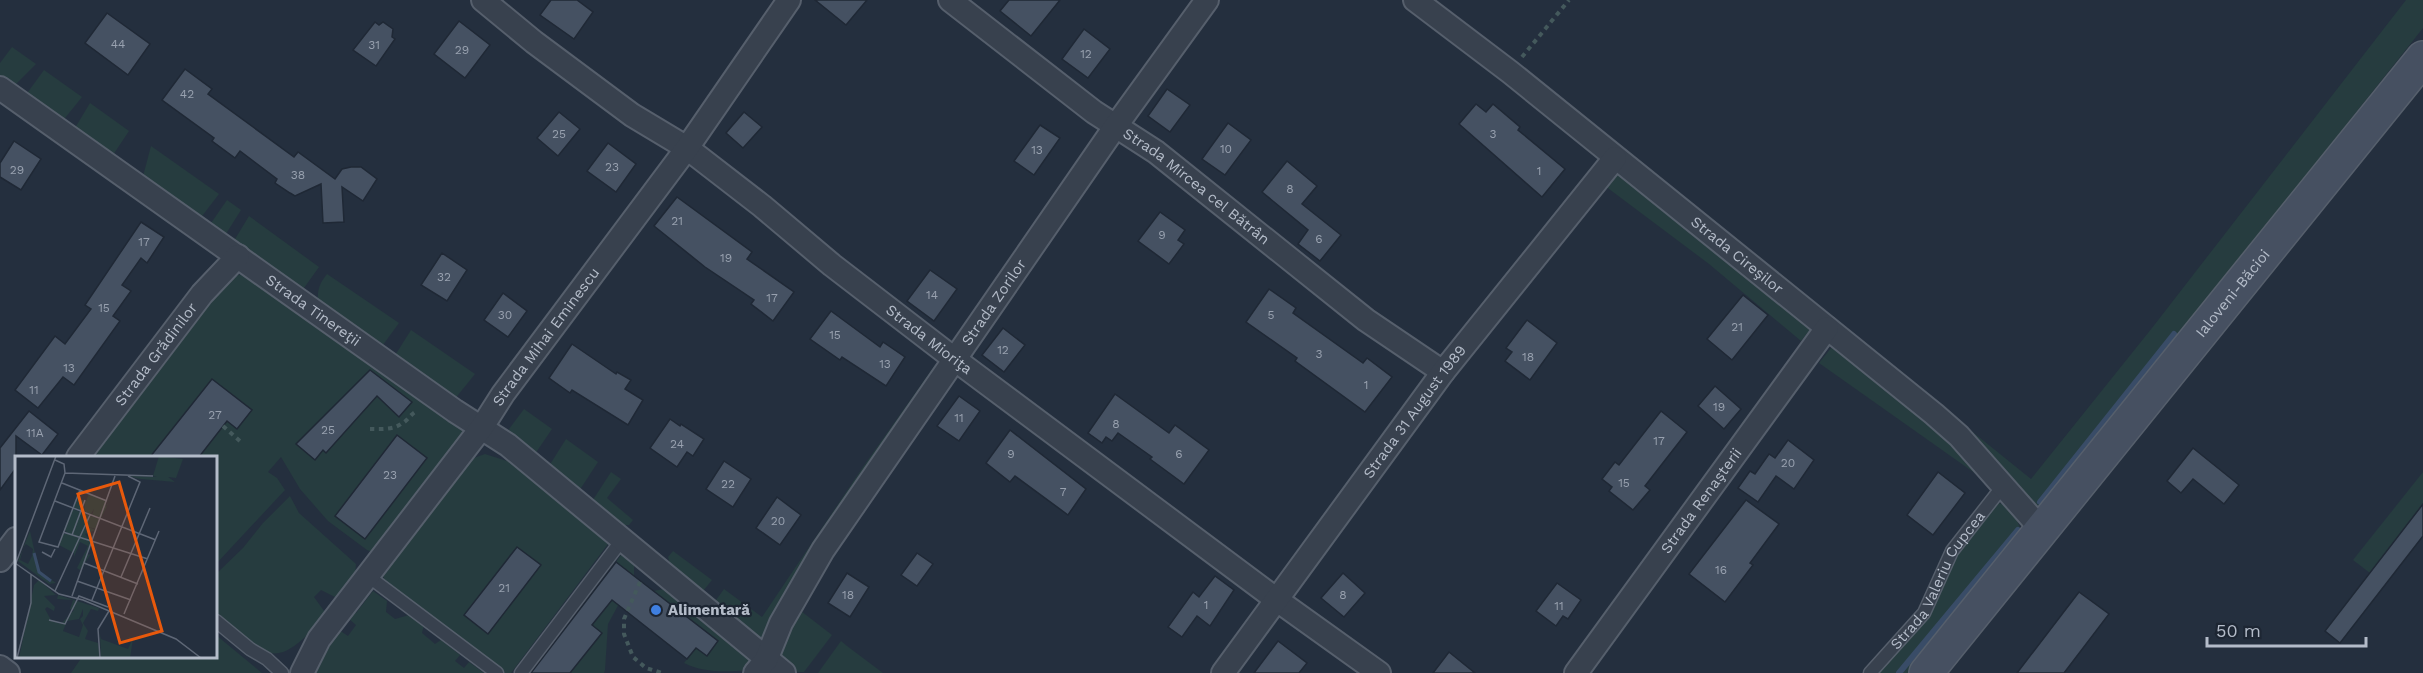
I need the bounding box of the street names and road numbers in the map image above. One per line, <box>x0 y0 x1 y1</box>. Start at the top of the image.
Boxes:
street label: Strada Mircea cel Bătrân <box>1120 124 1273 248</box>
street label: Strada Cireşilor <box>1687 213 1787 298</box>
street label: Ialoveni-Băcioi <box>2192 246 2274 341</box>
street label: Strada Zorilor <box>958 256 1030 349</box>
street label: Strada Mihai Eminescu <box>489 264 603 409</box>
street label: Strada Tinereţii <box>262 271 364 350</box>
street label: Strada Grădinilor <box>111 299 201 409</box>
street label: Strada Mioriţa <box>882 301 976 378</box>
street label: Strada 31 August 1989 <box>1359 342 1470 482</box>
street label: Strada Renaşterii <box>1657 444 1746 557</box>
street label: Strada Valeriu Cupcea <box>1887 507 1989 653</box>

